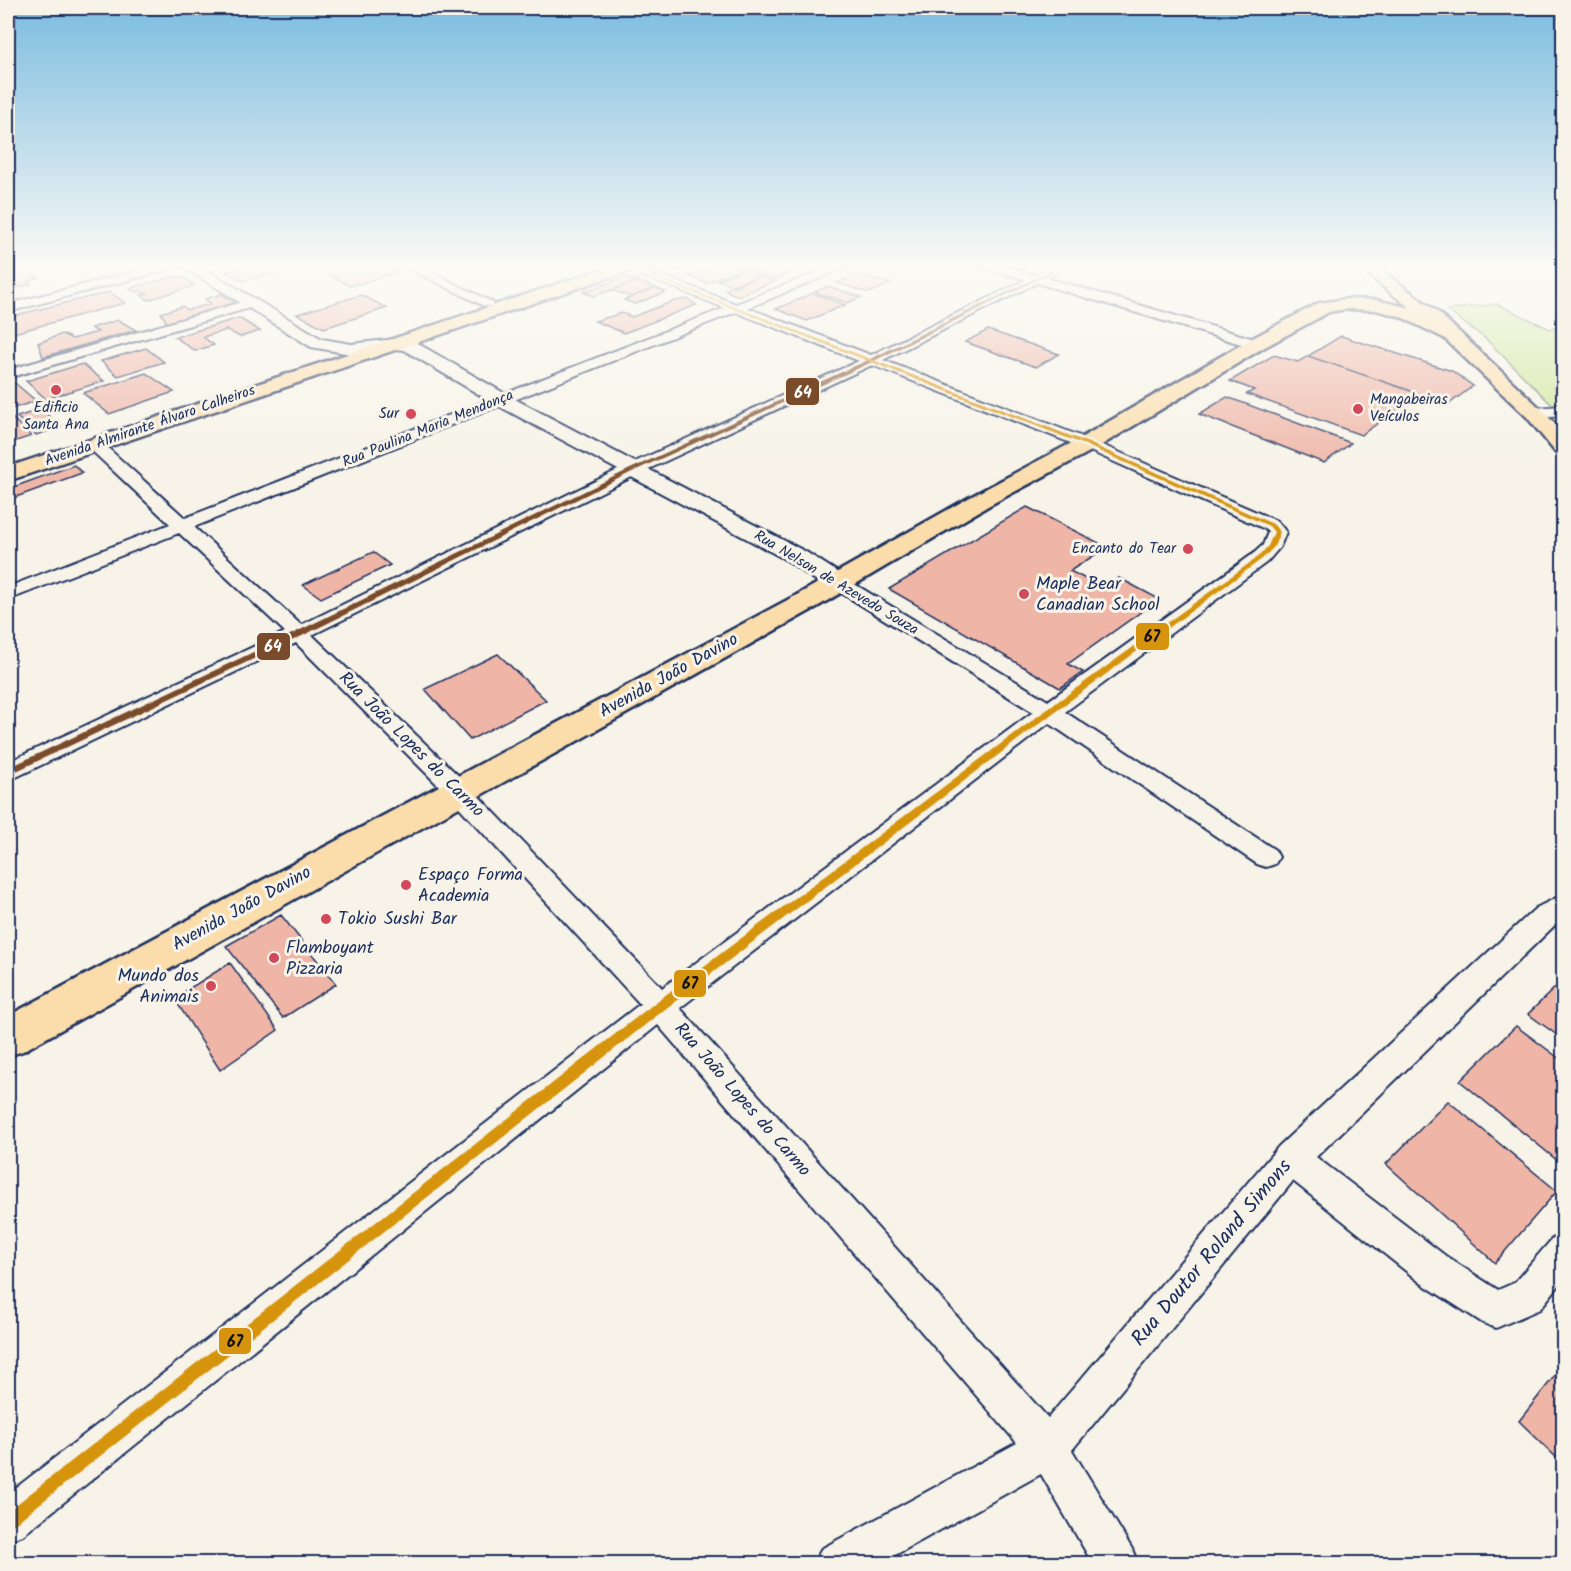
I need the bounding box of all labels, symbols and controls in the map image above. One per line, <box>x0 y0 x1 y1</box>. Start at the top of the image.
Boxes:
line badge: 64 <box>785 377 820 406</box>
street label: Avenida Almirante Álvaro Calheiros <box>41 378 259 473</box>
text: 64 <box>794 381 812 406</box>
marker: Edificio Santa Ana <box>49 383 63 397</box>
street label: Rua Paulina Maria Mendonça <box>339 384 517 474</box>
place label: Mangabeiras Veículos <box>1370 388 1448 429</box>
place label: Edificio Santa Ana <box>23 396 89 437</box>
place label: Sur <box>379 402 400 426</box>
marker: Mangabeiras Veículos <box>1351 402 1365 416</box>
marker: Sur <box>404 407 418 421</box>
street label: Rua Nelson de Azevedo Souza <box>749 524 923 642</box>
place label: Encanto do Tear <box>1072 537 1177 561</box>
marker: Encanto do Tear <box>1181 542 1195 556</box>
place label: Maple Bear Canadian School <box>1036 570 1160 620</box>
marker: Maple Bear Canadian School <box>1017 587 1031 601</box>
line badge: 67 <box>1135 622 1170 651</box>
text: 67 <box>1144 625 1161 650</box>
street label: Avenida João Davino <box>594 626 744 726</box>
line badge: 64 <box>256 632 291 661</box>
text: 64 <box>264 635 282 660</box>
street label: Rua João Lopes do Carmo <box>331 665 491 825</box>
street label: Avenida João Davino <box>167 859 317 959</box>
place label: Espaço Forma Academia <box>418 861 523 911</box>
marker: Espaço Forma Academia <box>399 878 413 892</box>
place label: Tokio Sushi Bar <box>338 905 458 934</box>
marker: Tokio Sushi Bar <box>319 912 333 926</box>
place label: Flamboyant Pizzaria <box>286 934 375 984</box>
marker: Flamboyant Pizzaria <box>267 951 281 965</box>
place label: Mundo dos Animais <box>117 962 199 1012</box>
line badge: 67 <box>673 969 707 998</box>
text: 67 <box>682 972 699 997</box>
marker: Mundo dos Animais <box>204 979 218 993</box>
street label: Rua João Lopes do Carmo <box>666 1016 818 1184</box>
street label: Rua Doutor Roland Simons <box>1123 1152 1301 1354</box>
line badge: 67 <box>218 1327 252 1355</box>
text: 67 <box>227 1330 244 1355</box>

